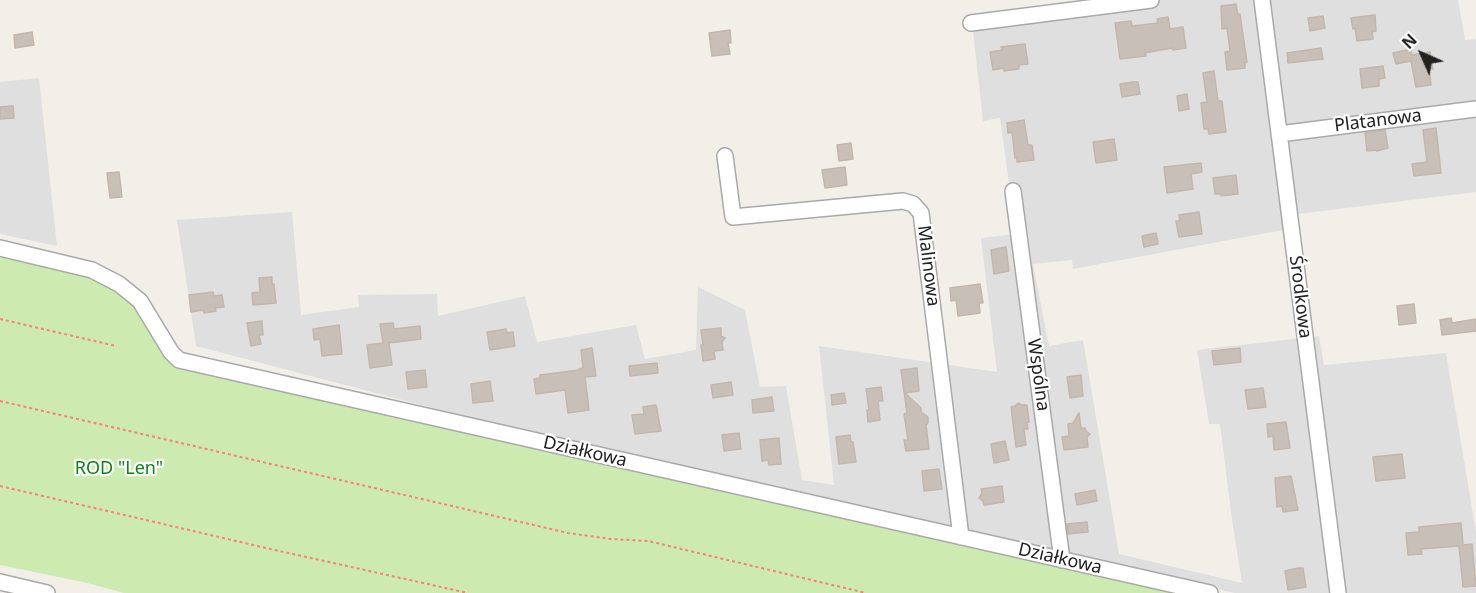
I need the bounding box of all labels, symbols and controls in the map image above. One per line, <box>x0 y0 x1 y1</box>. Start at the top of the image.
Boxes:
north arrow <box>1392 24 1452 84</box>
text: N <box>1397 29 1422 54</box>
street label: Platanowa <box>1333 105 1423 137</box>
street label: Malinowa <box>912 224 944 308</box>
street label: Środkowa <box>1284 254 1316 340</box>
street label: Wspólna <box>1022 337 1054 413</box>
street label: Działkowa <box>541 432 629 472</box>
park label: ROD "Len" <box>75 458 163 480</box>
street label: Działkowa <box>1016 539 1104 579</box>

